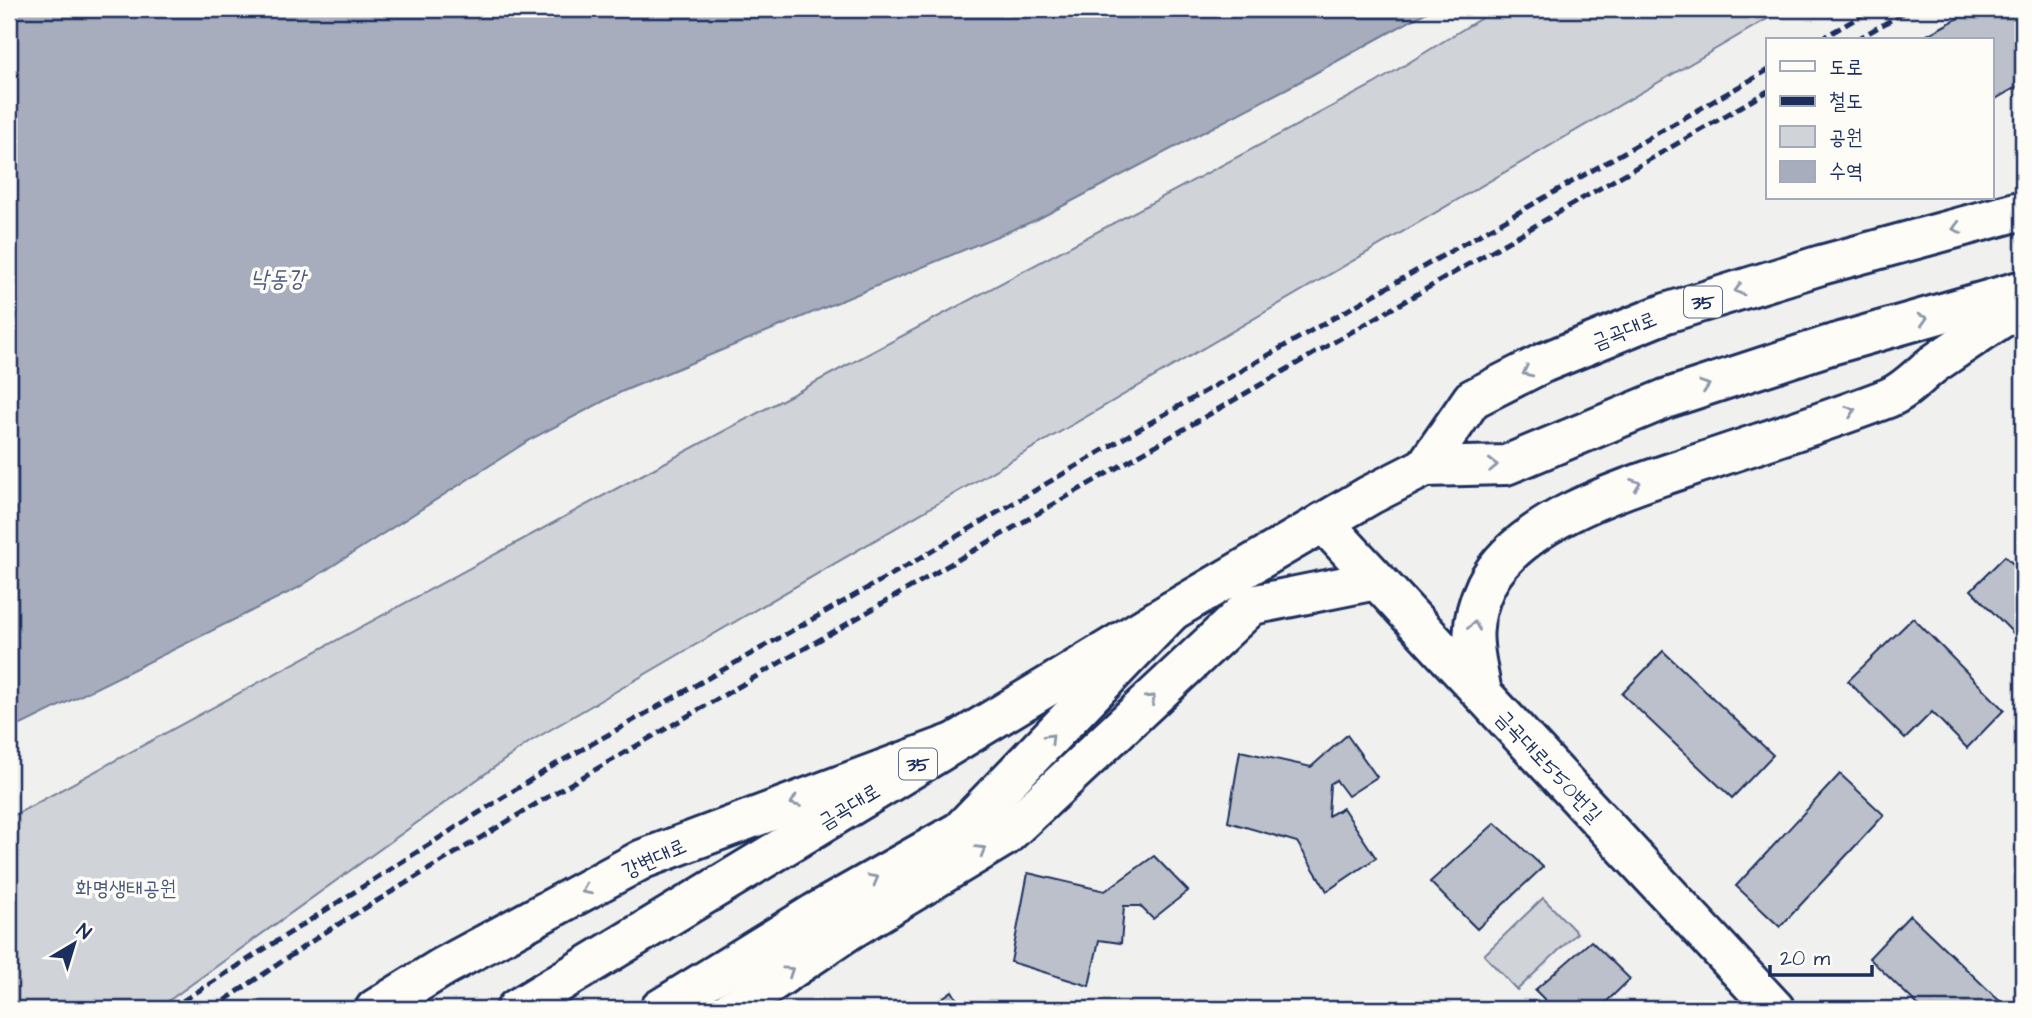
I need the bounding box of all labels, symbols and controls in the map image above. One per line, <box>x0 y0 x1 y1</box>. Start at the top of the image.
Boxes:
legend <box>1766 38 1994 200</box>
text: 도로 <box>1829 53 1863 82</box>
text: 철도 <box>1829 87 1863 116</box>
text: 공원 <box>1829 123 1863 152</box>
text: 수역 <box>1829 157 1863 186</box>
one-way arrow <box>1952 220 1964 234</box>
water label: 낙동강 <box>250 263 308 295</box>
one-way arrow <box>1733 282 1745 297</box>
road number: 35 <box>1684 286 1722 318</box>
street label: 금곡대로 <box>1587 304 1661 357</box>
one-way arrow <box>1917 313 1929 327</box>
one-way arrow <box>1521 363 1534 377</box>
one-way arrow <box>1699 380 1711 394</box>
one-way arrow <box>1845 405 1857 419</box>
one-way arrow <box>1488 458 1499 473</box>
one-way arrow <box>1629 478 1641 492</box>
one-way arrow <box>1466 620 1481 632</box>
one-way arrow <box>1143 695 1156 708</box>
street label: 금곡대로550번길 <box>1489 704 1609 829</box>
one-way arrow <box>1041 733 1054 746</box>
road number: 35 <box>899 748 937 779</box>
street label: 금곡대로 <box>813 777 886 836</box>
one-way arrow <box>790 794 802 808</box>
street label: 강변대로 <box>617 831 691 885</box>
one-way arrow <box>974 846 987 859</box>
park label: 화명생태공원 <box>75 874 177 903</box>
one-way arrow <box>867 874 880 887</box>
one-way arrow <box>581 882 593 895</box>
north arrow <box>38 909 108 979</box>
text: N <box>71 917 97 946</box>
scale bar <box>1770 934 1871 978</box>
text: 20 m <box>1780 944 1831 973</box>
one-way arrow <box>781 966 794 979</box>

